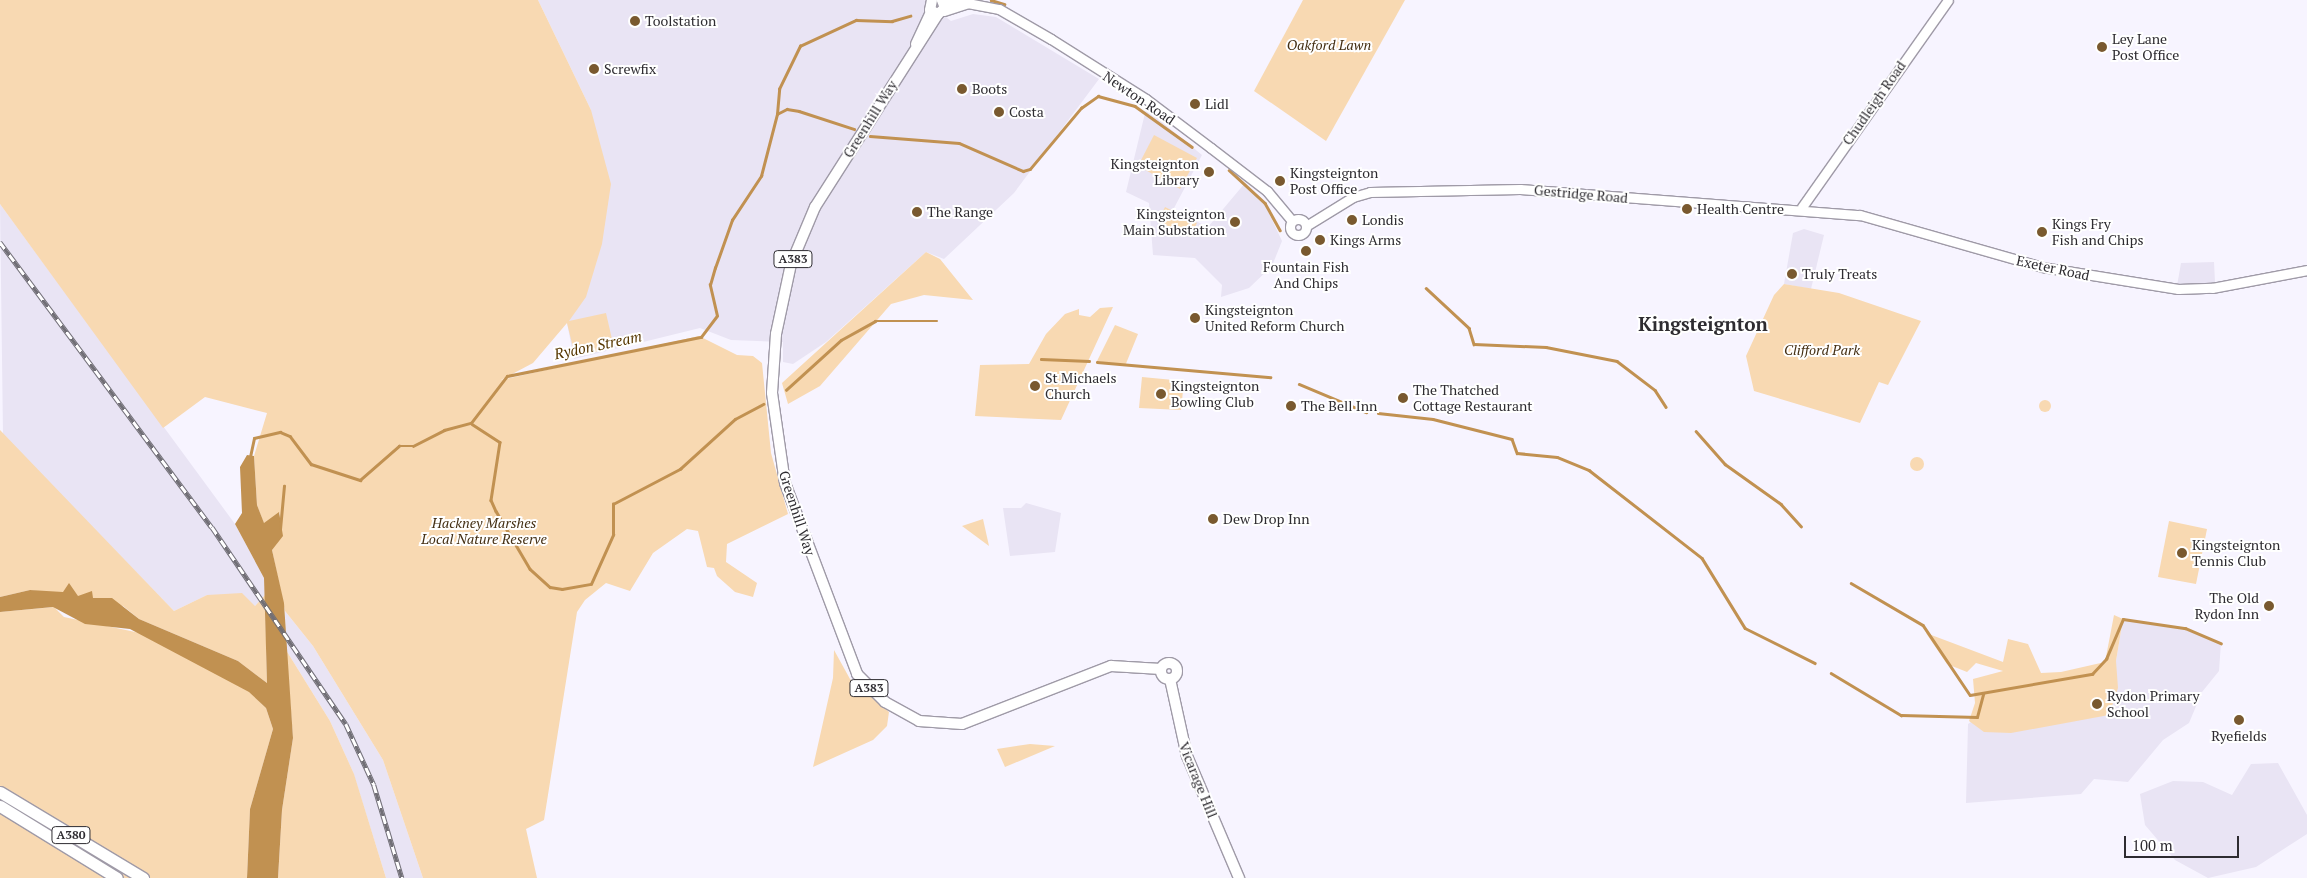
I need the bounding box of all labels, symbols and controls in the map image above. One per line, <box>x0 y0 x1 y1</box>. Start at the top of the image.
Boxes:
place label: Toolstation <box>645 13 716 29</box>
marker: Toolstation <box>629 15 641 27</box>
place label: Ley Lane Post Office <box>2112 31 2179 64</box>
park label: Oakford Lawn <box>1287 37 1371 53</box>
marker: Ley Lane Post Office <box>2096 41 2108 53</box>
street label: Chudleigh Road <box>1839 58 1909 148</box>
place label: Screwfix <box>604 61 656 77</box>
marker: Screwfix <box>588 63 600 75</box>
street label: Newton Road <box>1100 68 1178 128</box>
street label: Greenhill Way <box>840 77 900 161</box>
place label: Boots <box>972 81 1007 97</box>
marker: Boots <box>956 83 968 95</box>
place label: Lidl <box>1205 96 1229 112</box>
marker: Lidl <box>1189 98 1201 110</box>
place label: Costa <box>1009 104 1044 120</box>
marker: Costa <box>993 106 1005 118</box>
place label: Kingsteignton Library <box>1111 156 1199 188</box>
place label: Kingsteignton Post Office <box>1290 165 1378 198</box>
marker: Kingsteignton Library <box>1203 166 1215 178</box>
marker: Kingsteignton Post Office <box>1274 175 1286 187</box>
street label: Gestridge Road <box>1533 182 1629 206</box>
place label: Health Centre <box>1697 201 1784 217</box>
marker: Health Centre <box>1681 203 1693 215</box>
place label: The Range <box>927 204 993 220</box>
marker: The Range <box>911 206 923 218</box>
place label: Kingsteignton Main Substation <box>1123 206 1225 238</box>
place label: Londis <box>1362 212 1404 228</box>
marker: Londis <box>1346 214 1358 226</box>
marker: Kingsteignton Main Substation <box>1229 216 1241 228</box>
place label: Kings Fry Fish and Chips <box>2052 216 2144 248</box>
marker: Kings Fry Fish and Chips <box>2036 226 2048 238</box>
place label: Kings Arms <box>1330 232 1401 248</box>
marker: Kings Arms <box>1314 234 1326 246</box>
marker: Fountain Fish And Chips <box>1300 245 1312 257</box>
road number: A383 <box>773 250 813 268</box>
street label: Exeter Road <box>2015 252 2091 284</box>
place label: Fountain Fish And Chips <box>1263 259 1349 292</box>
place label: Truly Treats <box>1802 266 1877 282</box>
marker: Truly Treats <box>1786 268 1798 280</box>
place label: Kingsteignton United Reform Church <box>1205 302 1345 334</box>
marker: Kingsteignton United Reform Church <box>1189 312 1201 324</box>
district label: Kingsteignton <box>1638 313 1768 335</box>
water label: Rydon Stream <box>553 327 643 363</box>
park label: Clifford Park <box>1784 342 1860 358</box>
place label: St Michaels Church <box>1045 370 1117 402</box>
place label: Kingsteignton Bowling Club <box>1171 378 1259 411</box>
marker: St Michaels Church <box>1029 380 1041 392</box>
place label: The Thatched Cottage Restaurant <box>1413 382 1533 414</box>
marker: Kingsteignton Bowling Club <box>1155 388 1167 400</box>
marker: The Thatched Cottage Restaurant <box>1397 392 1409 404</box>
place label: The Bell Inn <box>1301 398 1377 414</box>
marker: The Bell Inn <box>1285 400 1297 412</box>
street label: Greenhill Way <box>775 469 819 557</box>
place label: Dew Drop Inn <box>1223 511 1309 527</box>
marker: Dew Drop Inn <box>1207 513 1219 525</box>
park label: Hackney Marshes Local Nature Reserve <box>421 515 547 548</box>
place label: Kingsteignton Tennis Club <box>2192 537 2280 570</box>
marker: Kingsteignton Tennis Club <box>2176 547 2188 559</box>
place label: The Old Rydon Inn <box>2195 590 2259 622</box>
marker: The Old Rydon Inn <box>2263 600 2275 612</box>
road number: A383 <box>849 678 889 698</box>
place label: Rydon Primary School <box>2107 688 2199 720</box>
marker: Rydon Primary School <box>2091 698 2103 710</box>
marker: Ryefields <box>2233 714 2245 726</box>
place label: Ryefields <box>2211 728 2267 744</box>
street label: Vicarage Hill <box>1175 740 1221 820</box>
road number: A380 <box>51 826 91 844</box>
scale bar <box>2127 826 2242 858</box>
text: 100 m <box>2132 835 2173 855</box>

